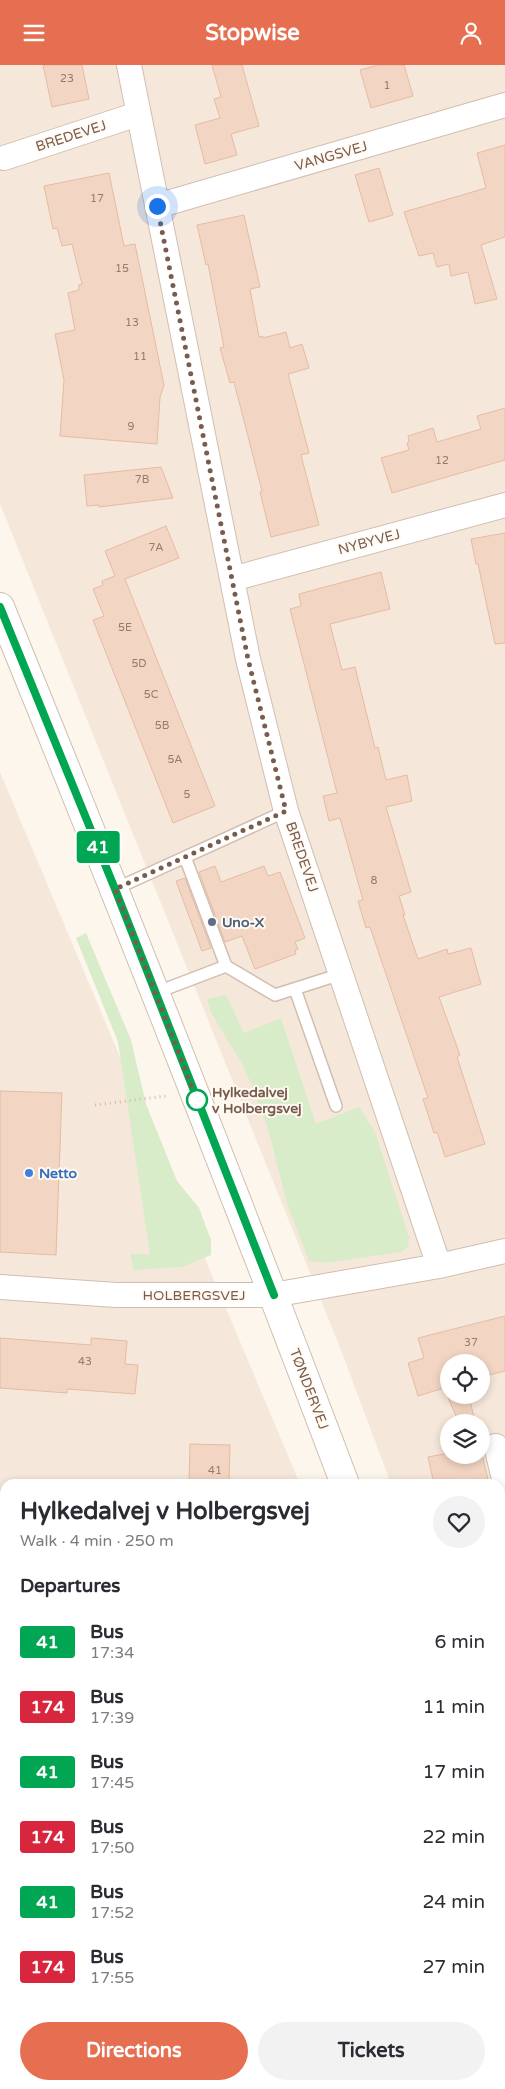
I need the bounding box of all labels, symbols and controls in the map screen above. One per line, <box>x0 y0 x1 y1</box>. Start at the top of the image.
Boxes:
icon: menu <box>20 19 48 47</box>
icon: person <box>457 19 485 47</box>
text: Stopwise <box>205 20 300 46</box>
house number: 23 <box>60 72 74 85</box>
house number: 1 <box>384 79 390 92</box>
street label: BREDEVEJ <box>34 117 108 155</box>
street label: VANGSVEJ <box>293 137 369 175</box>
house number: 17 <box>90 192 104 205</box>
your location <box>145 194 170 219</box>
house number: 15 <box>115 262 129 275</box>
house number: 13 <box>125 316 139 329</box>
house number: 11 <box>133 350 147 363</box>
house number: 9 <box>128 420 135 433</box>
house number: 12 <box>435 454 449 467</box>
house number: 7B <box>135 473 150 486</box>
street label: NYBYVEJ <box>336 526 402 558</box>
house number: 7A <box>148 541 164 554</box>
house number: 5E <box>118 621 132 634</box>
house number: 5D <box>131 657 147 670</box>
house number: 5C <box>144 688 159 701</box>
house number: 5B <box>155 719 170 732</box>
house number: 5A <box>167 753 183 766</box>
house number: 5 <box>184 788 191 801</box>
street label: BREDEVEJ <box>282 820 322 894</box>
line badge: 41 <box>76 831 120 863</box>
text: 41 <box>87 836 109 858</box>
house number: 8 <box>371 874 378 887</box>
place label: Uno-X <box>222 914 265 931</box>
marker: Uno-X <box>206 916 218 928</box>
place label: Hylkedalvej v Holbergsvej <box>212 1084 302 1117</box>
marker: Hylkedalvej v Holbergsvej <box>186 1089 208 1111</box>
place label: Netto <box>39 1165 78 1182</box>
marker: Netto <box>23 1167 35 1179</box>
street label: HOLBERGSVEJ <box>143 1287 245 1304</box>
house number: 37 <box>464 1336 478 1349</box>
street label: TØNDERVEJ <box>286 1346 332 1432</box>
map controls <box>440 1354 490 1464</box>
button: locate <box>440 1354 490 1404</box>
house number: 43 <box>78 1355 92 1368</box>
button: layers <box>440 1414 490 1464</box>
house number: 41 <box>208 1464 222 1477</box>
button: heart <box>433 1496 485 1548</box>
text: Hylkedalvej v Holbergsvej <box>20 1497 310 1526</box>
text: Walk · 4 min · 250 m <box>20 1531 174 1551</box>
text: Departures <box>20 1575 120 1597</box>
text: Bus <box>90 1621 124 1643</box>
text: 41 <box>36 1631 59 1653</box>
text: 6 min <box>434 1631 485 1653</box>
text: 17:34 <box>90 1643 134 1663</box>
text: Bus <box>90 1686 124 1708</box>
text: 174 <box>31 1696 64 1718</box>
text: 11 min <box>422 1696 485 1718</box>
text: 17:39 <box>90 1708 134 1728</box>
text: Bus <box>90 1751 124 1773</box>
text: 41 <box>36 1761 59 1783</box>
text: 17 min <box>422 1761 485 1783</box>
text: 17:45 <box>90 1773 134 1793</box>
text: Bus <box>90 1816 124 1838</box>
text: 174 <box>31 1826 64 1848</box>
text: 22 min <box>422 1826 485 1848</box>
text: 17:50 <box>90 1838 134 1858</box>
text: Bus <box>90 1881 124 1903</box>
text: 41 <box>36 1891 59 1913</box>
text: 24 min <box>422 1891 485 1913</box>
text: 17:52 <box>90 1903 134 1923</box>
text: Bus <box>90 1946 124 1968</box>
text: 174 <box>31 1956 64 1978</box>
text: 27 min <box>422 1956 485 1978</box>
text: 17:55 <box>90 1968 134 1988</box>
button: Directions <box>20 2022 248 2080</box>
button: Tickets <box>258 2022 485 2080</box>

